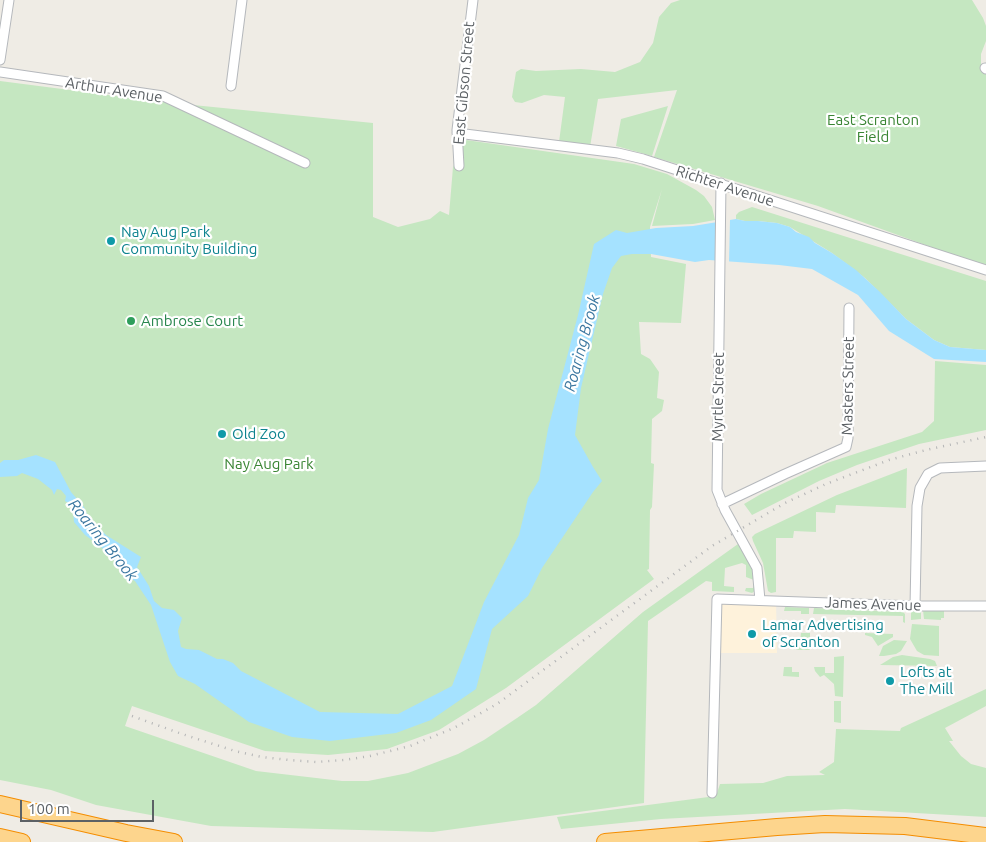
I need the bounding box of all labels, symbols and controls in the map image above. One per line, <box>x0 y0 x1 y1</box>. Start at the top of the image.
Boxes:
street label: East Gibson Street <box>450 21 478 145</box>
street label: Arthur Avenue <box>64 73 164 107</box>
park label: East Scranton Field <box>827 111 919 146</box>
street label: Richter Avenue <box>674 162 776 210</box>
place label: Nay Aug Park Community Building <box>121 223 257 258</box>
marker: Nay Aug Park Community Building <box>105 235 117 247</box>
water label: Roaring Brook <box>560 292 604 394</box>
place label: Ambrose Court <box>141 312 243 330</box>
marker: Ambrose Court <box>125 315 137 327</box>
street label: Masters Street <box>838 336 858 436</box>
street label: Myrtle Street <box>708 352 728 442</box>
place label: Old Zoo <box>232 425 286 443</box>
marker: Old Zoo <box>216 428 228 440</box>
park label: Nay Aug Park <box>224 455 314 473</box>
water label: Roaring Brook <box>64 495 142 585</box>
street label: James Avenue <box>824 593 922 615</box>
place label: Lamar Advertising of Scranton <box>762 616 884 651</box>
marker: Lamar Advertising of Scranton <box>746 628 758 640</box>
place label: Lofts at The Mill <box>900 663 953 698</box>
marker: Lofts at The Mill <box>884 675 896 687</box>
scale bar <box>22 790 156 822</box>
text: 100 m <box>28 800 70 817</box>

